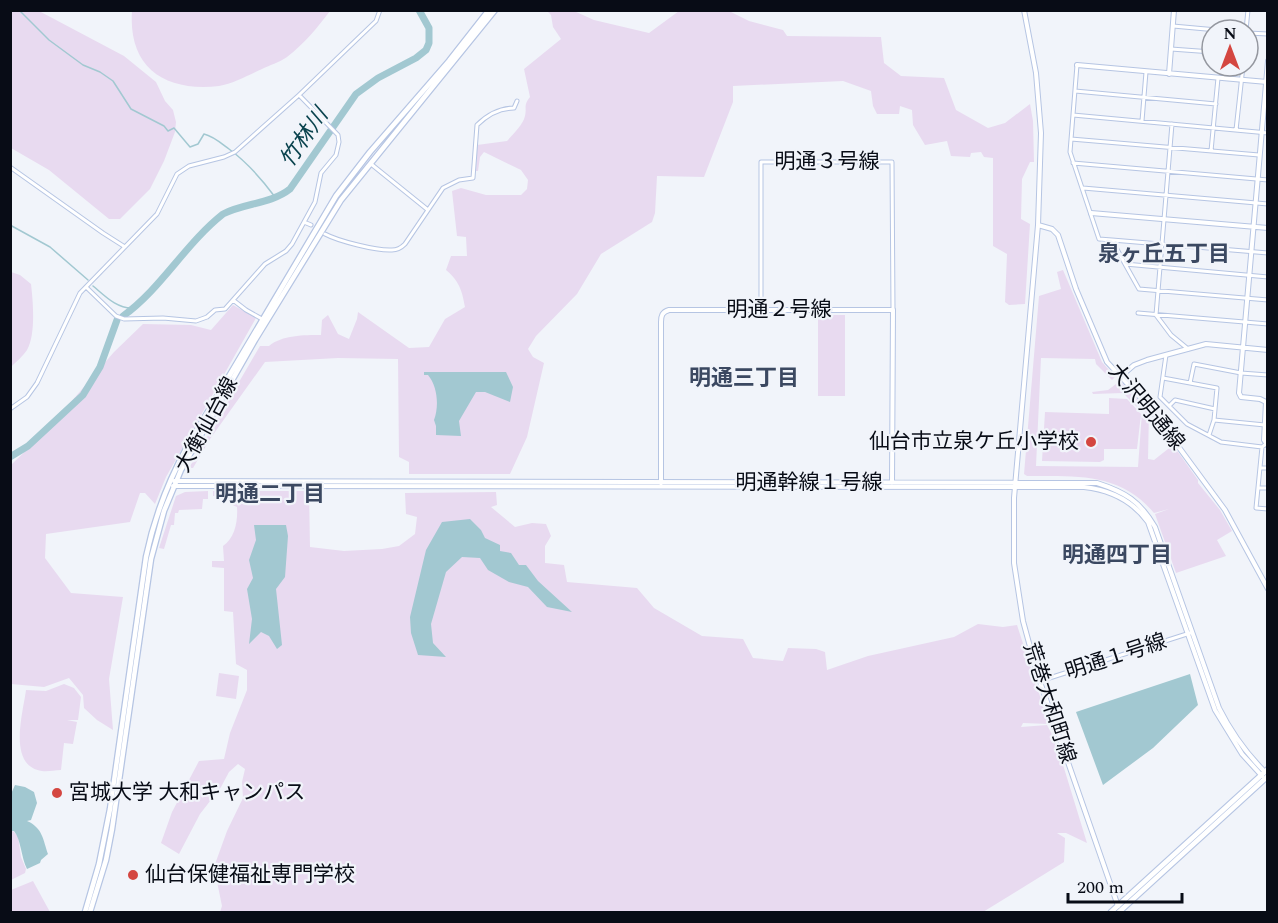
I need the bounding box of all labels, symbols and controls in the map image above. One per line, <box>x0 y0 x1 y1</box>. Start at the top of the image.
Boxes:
north arrow <box>1200 18 1260 78</box>
text: N <box>1223 22 1237 46</box>
water label: 竹林川 <box>272 100 338 175</box>
street label: 明通３号線 <box>775 146 880 178</box>
district label: 泉ヶ丘五丁目 <box>1098 238 1230 271</box>
street label: 明通２号線 <box>727 294 832 326</box>
street label: 大沢明通線 <box>1100 356 1192 458</box>
district label: 明通三丁目 <box>689 362 799 395</box>
street label: 大衡仙台線 <box>168 371 246 479</box>
place label: 仙台市立泉ケ丘小学校 <box>869 426 1079 458</box>
marker: 仙台市立泉ケ丘小学校 <box>1084 435 1098 449</box>
street label: 明通幹線１号線 <box>736 467 883 499</box>
district label: 明通二丁目 <box>215 478 325 511</box>
district label: 明通四丁目 <box>1062 539 1172 572</box>
street label: 明通１号線 <box>1061 626 1171 688</box>
street label: 荒巻大和町線 <box>1014 638 1084 768</box>
place label: 宮城大学 大和キャンパス <box>69 777 305 809</box>
marker: 宮城大学 大和キャンパス <box>50 786 64 800</box>
place label: 仙台保健福祉専門学校 <box>145 859 355 891</box>
scale bar <box>1068 866 1182 904</box>
marker: 仙台保健福祉専門学校 <box>126 868 140 882</box>
text: 200 m <box>1077 874 1124 901</box>

